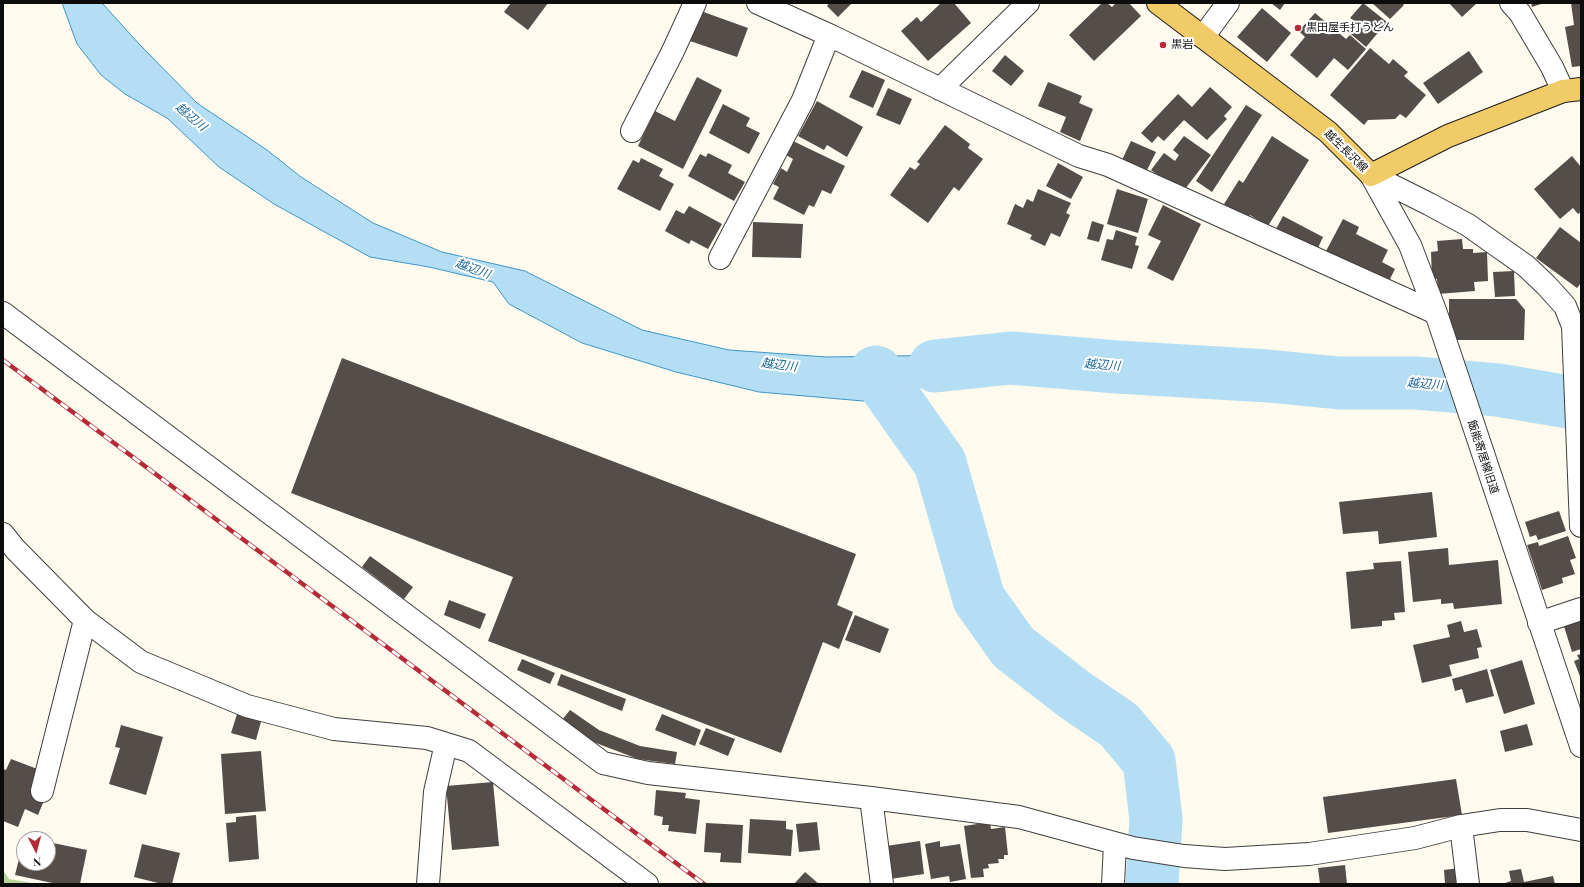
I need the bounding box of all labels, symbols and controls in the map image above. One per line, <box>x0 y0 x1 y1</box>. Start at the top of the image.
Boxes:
place label: 黒田屋手打うどん <box>1306 21 1394 35</box>
marker: 黒田屋手打うどん <box>1293 23 1303 33</box>
place label: 黒岩 <box>1171 38 1193 52</box>
marker: 黒岩 <box>1158 40 1168 50</box>
water label: 越辺川 <box>173 100 209 134</box>
street label: 越生長沢線 <box>1322 127 1370 175</box>
water label: 越辺川 <box>454 256 492 282</box>
water label: 越辺川 <box>760 356 798 374</box>
water label: 越辺川 <box>1084 357 1120 373</box>
water label: 越辺川 <box>1407 376 1443 392</box>
street label: 飯能寄居線旧道 <box>1465 418 1501 496</box>
north arrow <box>16 831 56 871</box>
text: N <box>32 855 42 870</box>

